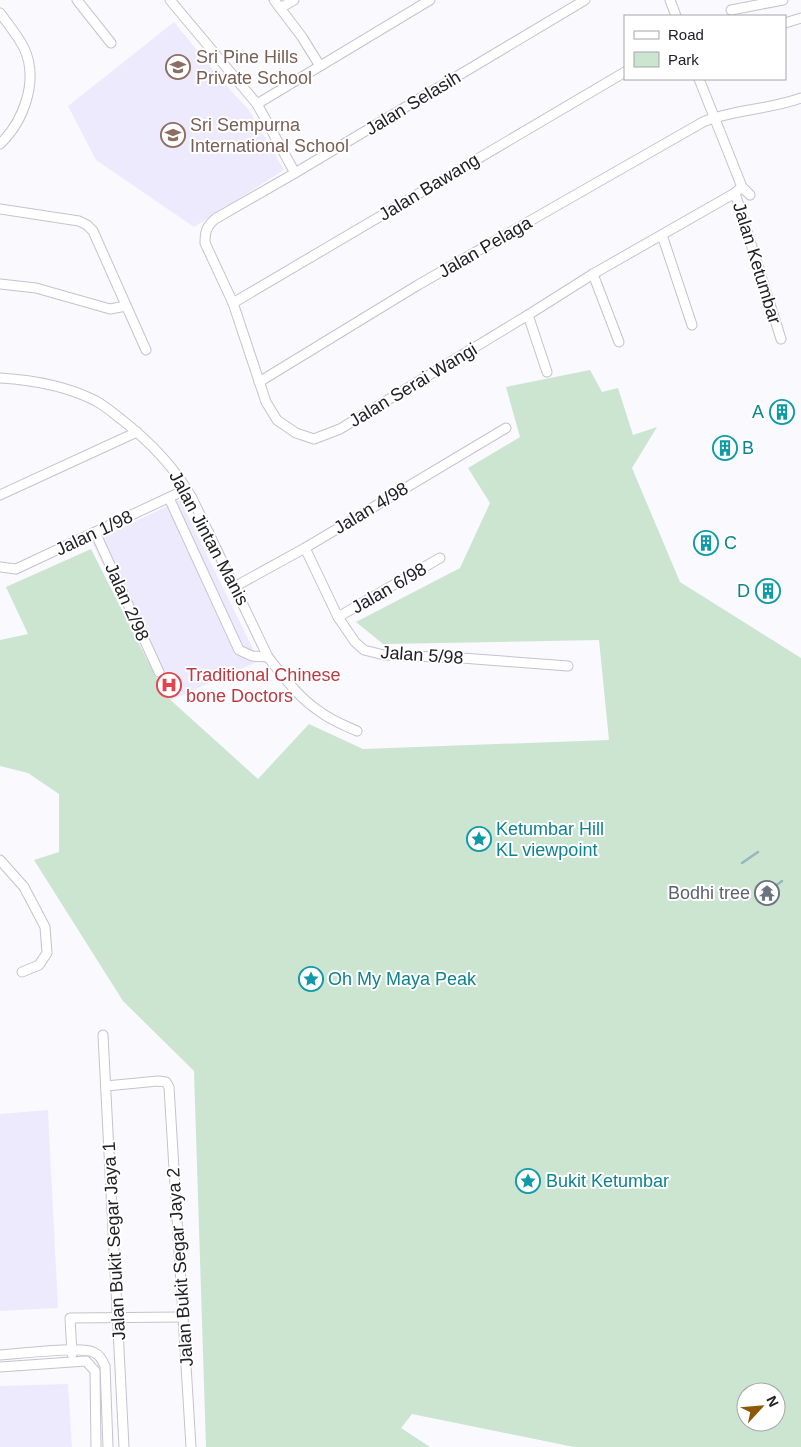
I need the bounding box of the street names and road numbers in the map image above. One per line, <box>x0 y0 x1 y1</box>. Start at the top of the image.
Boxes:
street label: Jalan Selasih <box>362 67 464 139</box>
street label: Jalan Bawang <box>375 149 483 225</box>
street label: Jalan Ketumbar <box>729 200 785 326</box>
street label: Jalan Pelaga <box>435 212 536 282</box>
street label: Jalan Serai Wangi <box>346 339 480 431</box>
street label: Jalan Jintan Manis <box>165 467 253 609</box>
street label: Jalan 4/98 <box>330 478 412 538</box>
street label: Jalan 1/98 <box>52 506 136 560</box>
street label: Jalan 6/98 <box>348 559 430 617</box>
street label: Jalan 2/98 <box>101 560 153 644</box>
street label: Jalan 5/98 <box>380 642 464 668</box>
street label: Jalan Bukit Segar Jaya 1 <box>99 1141 129 1341</box>
street label: Jalan Bukit Segar Jaya 2 <box>163 1167 197 1367</box>

